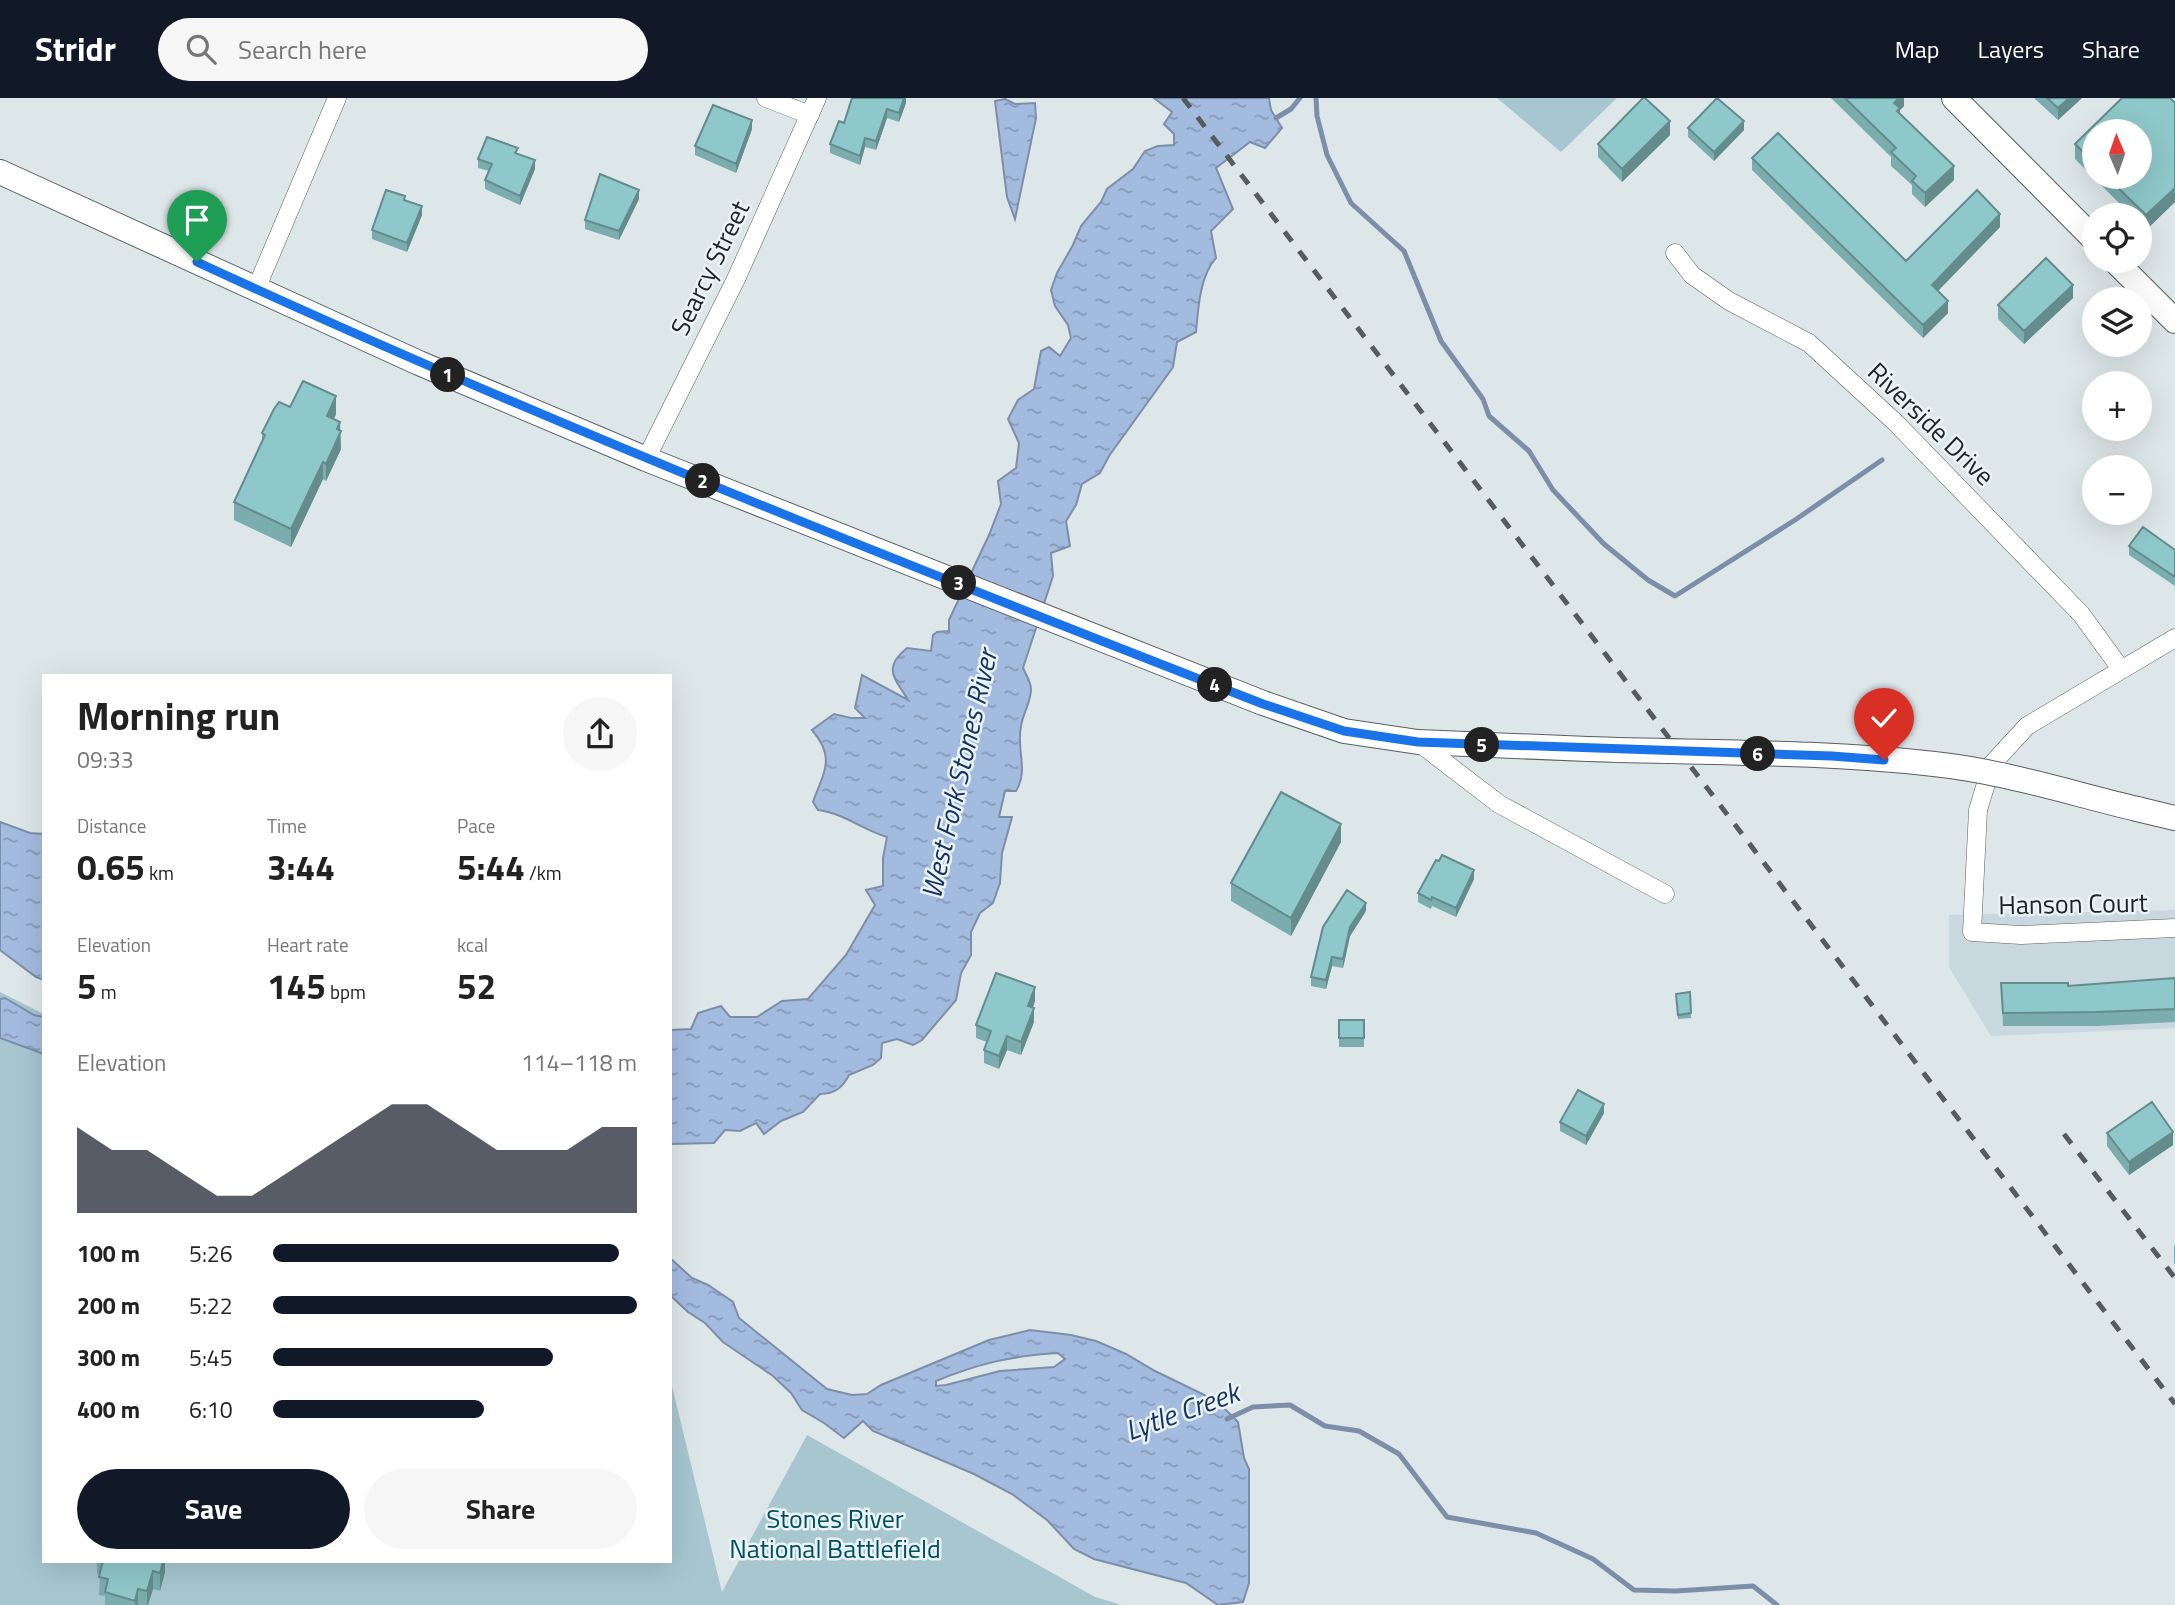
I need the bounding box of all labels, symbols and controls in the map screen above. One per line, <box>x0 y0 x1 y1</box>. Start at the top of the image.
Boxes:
search box <box>158 18 648 81</box>
text: Stridr <box>35 24 116 74</box>
icon: search <box>182 30 220 68</box>
text: Search here <box>238 30 367 69</box>
text: Map <box>1895 31 1940 67</box>
text: Layers <box>1978 31 2044 67</box>
text: Share <box>2082 31 2140 67</box>
north arrow <box>2082 119 2152 189</box>
map controls <box>2082 119 2152 525</box>
pin <box>167 190 227 262</box>
street label: Searcy Street <box>660 194 759 342</box>
icon: arrive <box>178 201 216 239</box>
button: locate <box>2082 203 2152 273</box>
button: layers <box>2082 287 2152 357</box>
street label: Riverside Drive <box>1859 353 2004 494</box>
pin: 1 <box>430 358 466 392</box>
text: 1 <box>442 360 453 389</box>
button: + <box>2082 371 2152 441</box>
button: − <box>2082 455 2152 525</box>
pin: 2 <box>686 464 720 498</box>
text: 2 <box>697 466 708 495</box>
pin: 3 <box>942 566 976 601</box>
text: 3 <box>953 568 964 597</box>
water label: West Fork Stones River <box>909 642 1009 903</box>
pin: 4 <box>1198 668 1232 702</box>
text: 4 <box>1209 670 1220 699</box>
text: Morning run <box>77 687 280 745</box>
pin <box>1854 688 1914 760</box>
button: share <box>563 697 637 771</box>
icon: check <box>1865 699 1903 737</box>
pin: 5 <box>1464 728 1500 762</box>
text: 5 <box>1476 730 1487 759</box>
pin: 6 <box>1740 736 1776 772</box>
text: 6 <box>1752 739 1763 768</box>
text: 09:33 <box>77 742 134 777</box>
text: Distance <box>77 811 146 840</box>
text: Time <box>267 811 307 840</box>
text: Pace <box>457 811 495 840</box>
text: 0.65 <box>77 840 145 894</box>
text: 3:44 <box>267 840 335 894</box>
text: 5:44 <box>457 840 525 894</box>
text: km <box>145 858 174 887</box>
text: /km <box>525 858 562 887</box>
street label: Hanson Court <box>1998 883 2148 924</box>
text: Elevation <box>77 930 151 959</box>
text: Heart rate <box>267 930 349 959</box>
text: kcal <box>457 930 488 959</box>
text: 5 <box>77 959 97 1013</box>
text: 145 <box>267 959 326 1013</box>
text: 52 <box>457 959 496 1013</box>
text: m <box>97 977 117 1006</box>
text: bpm <box>326 977 366 1006</box>
text: Elevation <box>77 1045 166 1080</box>
text: 114–118 m <box>521 1045 637 1080</box>
text: 100 m <box>77 1236 140 1271</box>
text: 5:26 <box>189 1236 233 1271</box>
text: 200 m <box>77 1288 140 1323</box>
text: 5:22 <box>189 1288 233 1323</box>
text: 300 m <box>77 1340 140 1375</box>
text: 5:45 <box>189 1340 233 1375</box>
water label: Lytle Creek <box>1119 1369 1248 1451</box>
text: 400 m <box>77 1392 140 1427</box>
text: 6:10 <box>189 1392 233 1427</box>
button: Save <box>77 1469 350 1549</box>
button: Share <box>364 1469 637 1549</box>
park label: Stones River National Battlefield <box>729 1499 941 1568</box>

